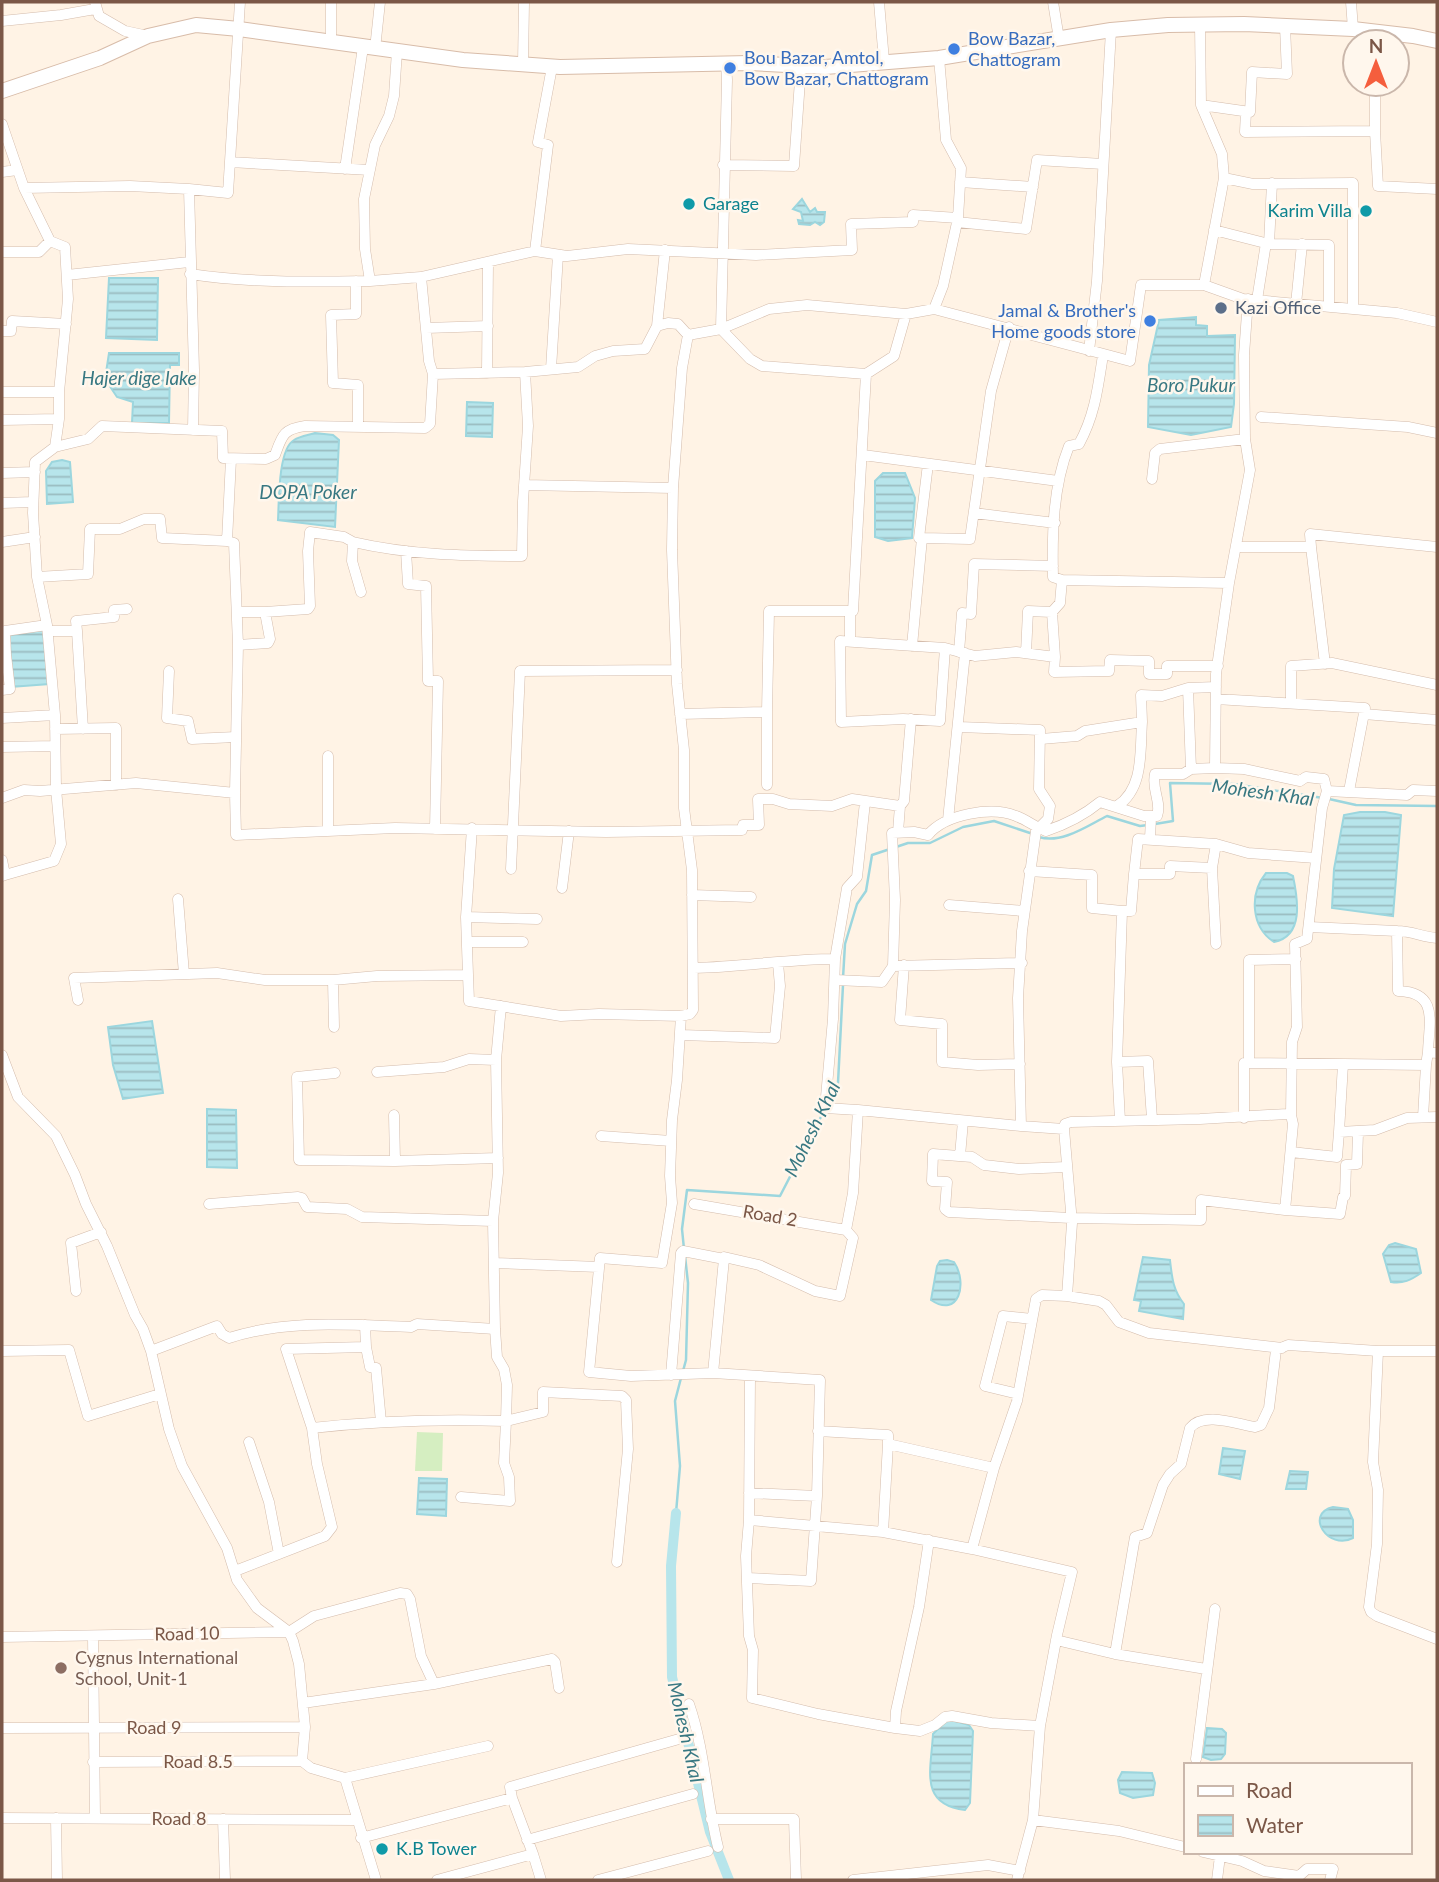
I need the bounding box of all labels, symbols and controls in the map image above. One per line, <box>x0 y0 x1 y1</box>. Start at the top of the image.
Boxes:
place label: Bow Bazar, Chattogram <box>968 27 1061 70</box>
north arrow <box>1341 28 1411 98</box>
text: N <box>1369 34 1383 57</box>
marker: Bow Bazar, Chattogram <box>946 41 962 57</box>
place label: Bou Bazar, Amtol, Bow Bazar, Chattogram <box>744 46 929 89</box>
marker: Bou Bazar, Amtol, Bow Bazar, Chattogram <box>722 60 738 76</box>
place label: Garage <box>703 192 759 214</box>
marker: Garage <box>681 196 697 212</box>
place label: Karim Villa <box>1268 199 1352 221</box>
marker: Karim Villa <box>1358 203 1374 219</box>
place label: Kazi Office <box>1235 296 1321 318</box>
place label: Jamal & Brother's Home goods store <box>991 299 1136 342</box>
marker: Kazi Office <box>1213 300 1229 316</box>
marker: Jamal & Brother's Home goods store <box>1142 313 1158 329</box>
water label: Hajer dige lake <box>81 366 197 389</box>
water label: Boro Pukur <box>1147 373 1235 396</box>
water label: DOPA Poker <box>259 480 357 503</box>
water label: Mohesh Khal <box>1210 773 1316 810</box>
water label: Mohesh Khal <box>779 1077 844 1180</box>
street label: Road 2 <box>741 1199 799 1231</box>
street label: Road 10 <box>154 1621 220 1645</box>
place label: Cygnus International School, Unit-1 <box>75 1646 238 1689</box>
marker: Cygnus International School, Unit-1 <box>53 1660 69 1676</box>
water label: Mohesh Khal <box>664 1679 709 1785</box>
street label: Road 9 <box>127 1716 181 1738</box>
street label: Road 8.5 <box>163 1750 233 1772</box>
legend <box>1184 1763 1411 1854</box>
text: Road <box>1246 1777 1293 1802</box>
street label: Road 8 <box>152 1807 206 1829</box>
text: Water <box>1246 1812 1303 1837</box>
place label: K.B Tower <box>396 1837 477 1859</box>
marker: K.B Tower <box>374 1841 390 1857</box>

